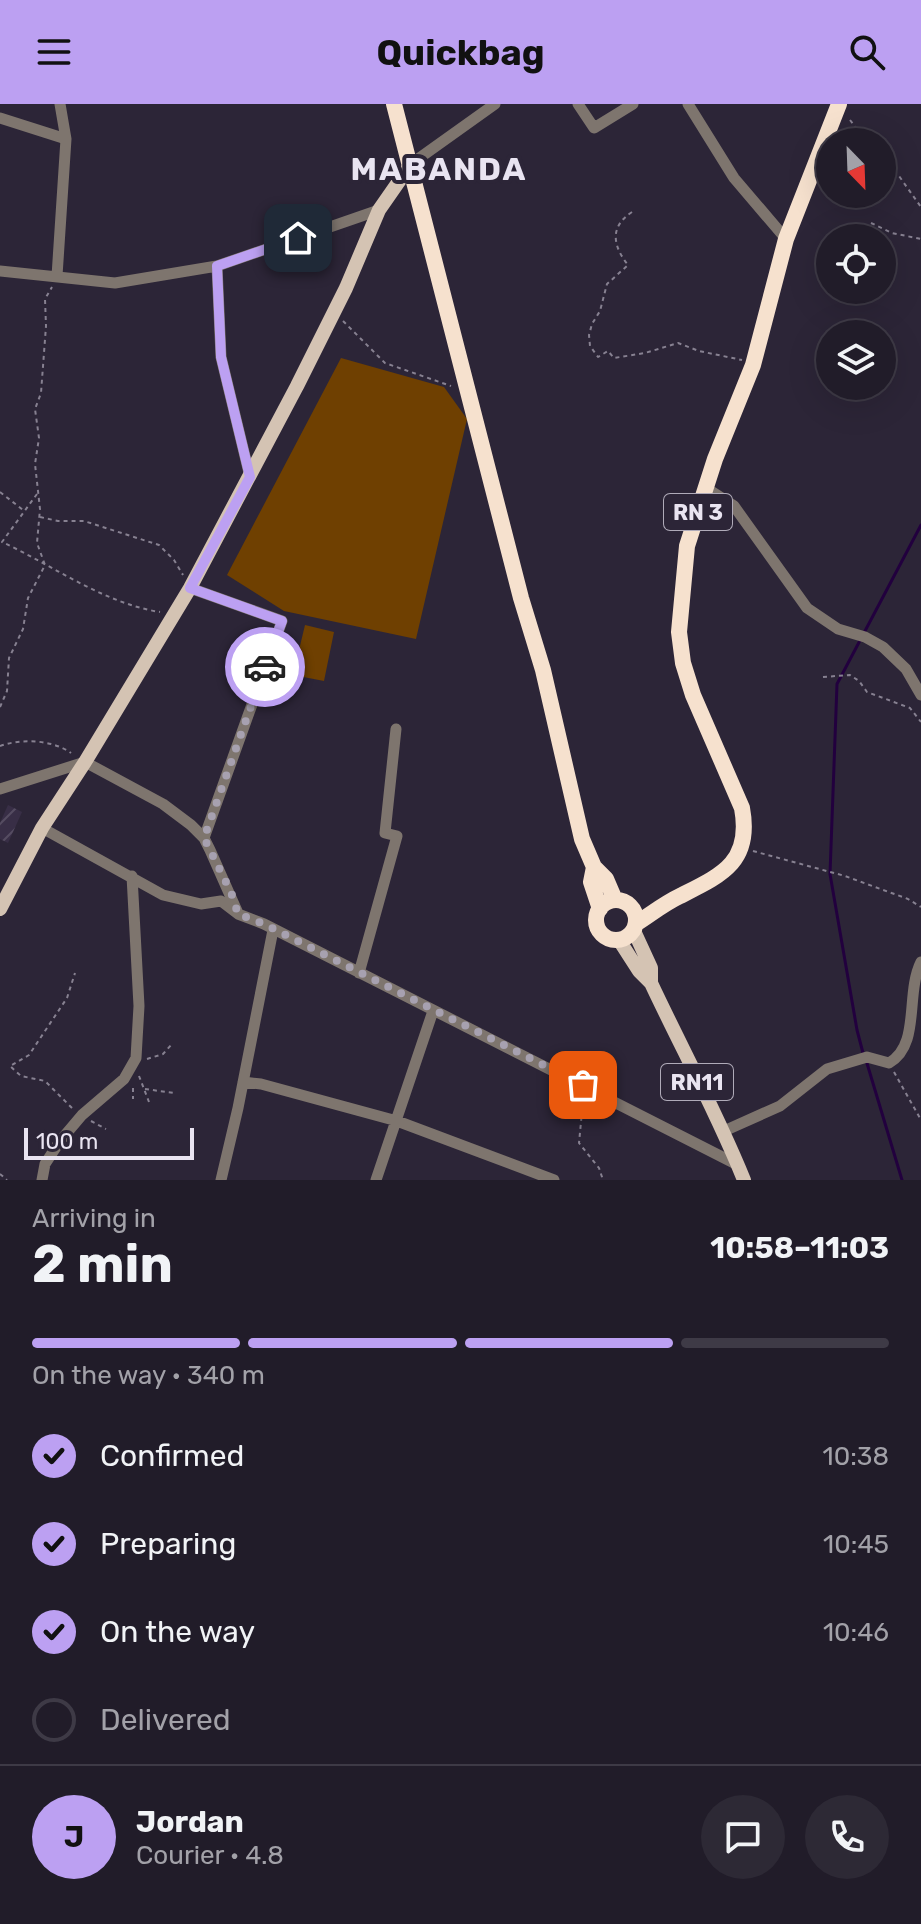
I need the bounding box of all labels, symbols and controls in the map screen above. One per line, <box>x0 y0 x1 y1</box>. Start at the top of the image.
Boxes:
icon: menu <box>32 30 76 74</box>
icon: search <box>845 30 889 74</box>
text: Quickbag <box>376 31 545 74</box>
north arrow <box>816 128 896 208</box>
map controls <box>816 128 896 400</box>
district label: MABANDA <box>351 150 527 188</box>
pin <box>264 204 332 272</box>
icon: home <box>276 216 320 260</box>
button: locate <box>816 224 896 304</box>
button: layers <box>816 320 896 400</box>
road number: RN 3 <box>664 494 732 530</box>
courier <box>225 627 305 707</box>
icon: car <box>243 645 287 689</box>
pin <box>549 1051 617 1119</box>
icon: bag <box>561 1063 605 1107</box>
road number: RN11 <box>661 1064 733 1100</box>
scale bar <box>24 1124 194 1160</box>
text: 100 m <box>36 1128 98 1155</box>
text: Arriving in <box>32 1203 156 1234</box>
text: 10:58–11:03 <box>710 1230 889 1266</box>
text: 2 min <box>32 1233 173 1295</box>
text: On the way · 340 m <box>32 1360 265 1391</box>
icon: check <box>32 1434 76 1478</box>
text: Confirmed <box>100 1438 244 1474</box>
text: 10:38 <box>823 1441 889 1472</box>
icon: check <box>32 1522 76 1566</box>
text: Preparing <box>100 1526 236 1562</box>
text: 10:45 <box>823 1529 889 1560</box>
icon: check <box>32 1610 76 1654</box>
text: On the way <box>100 1614 255 1650</box>
text: 10:46 <box>823 1617 889 1648</box>
text: Delivered <box>100 1702 231 1738</box>
button: chat <box>701 1795 785 1879</box>
button: phone <box>805 1795 889 1879</box>
text: Jordan <box>136 1804 244 1840</box>
text: J <box>64 1819 84 1855</box>
text: Courier · 4.8 <box>136 1840 284 1871</box>

